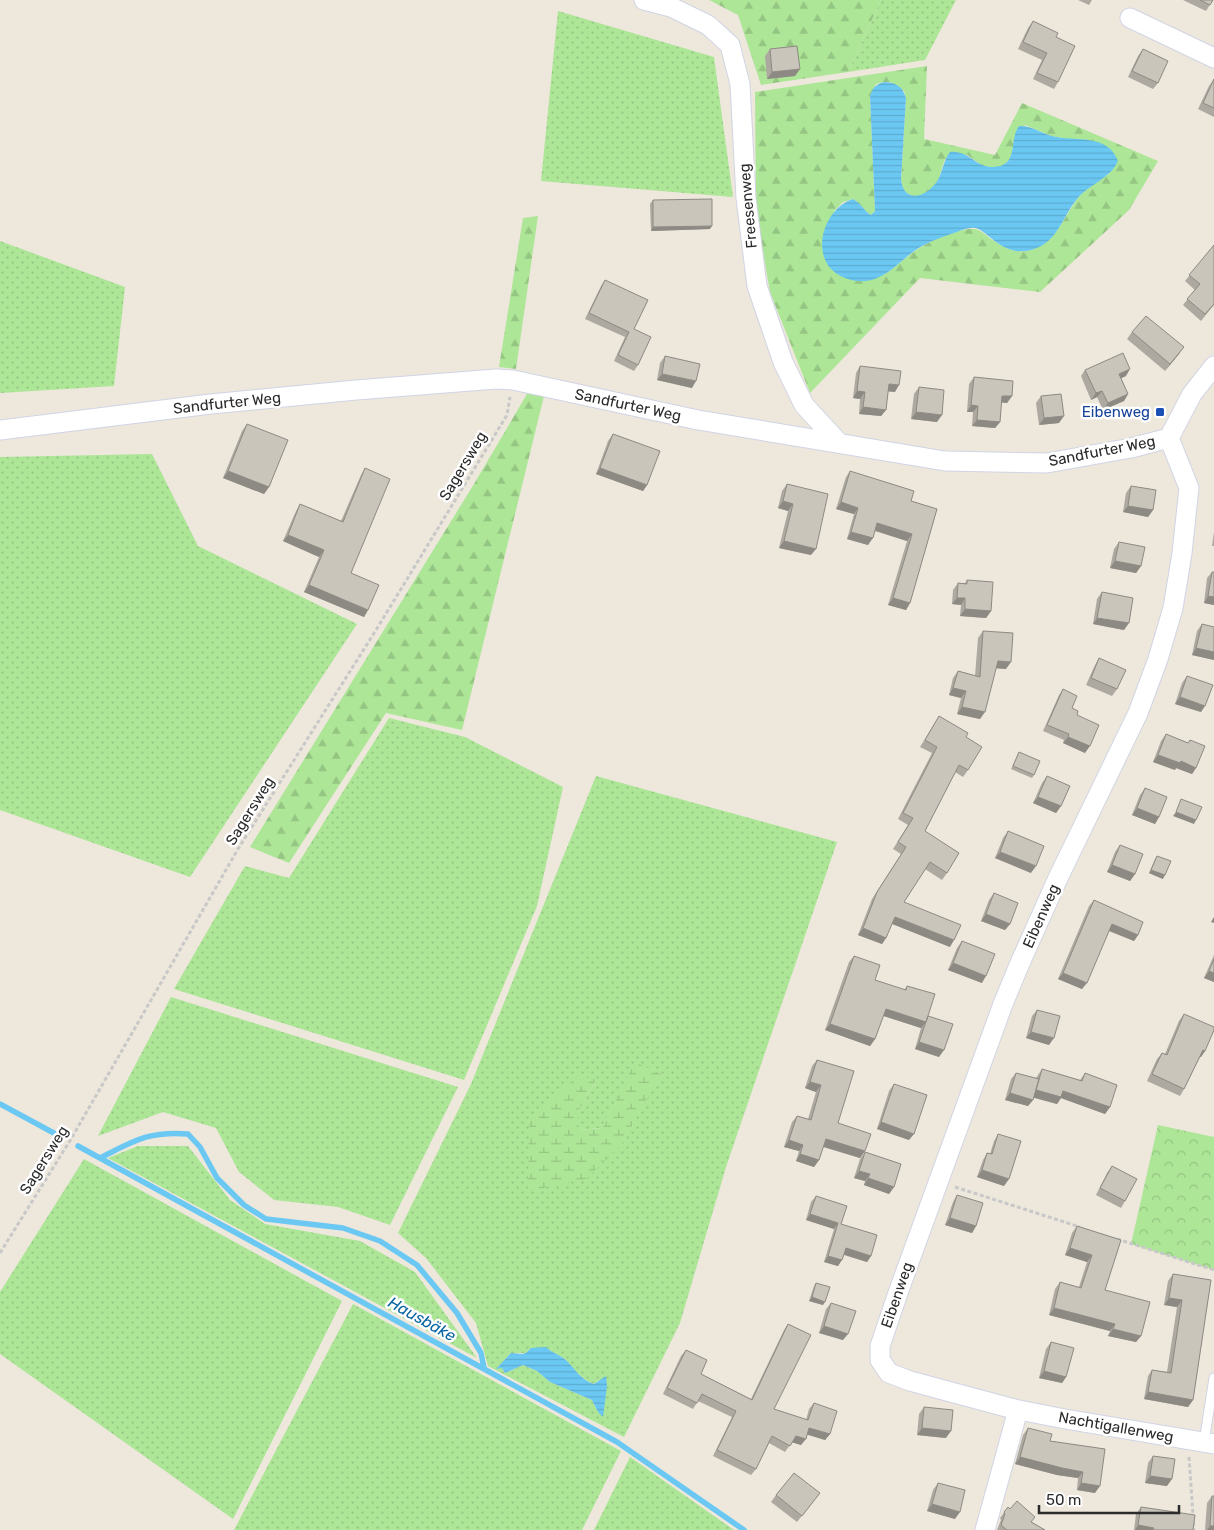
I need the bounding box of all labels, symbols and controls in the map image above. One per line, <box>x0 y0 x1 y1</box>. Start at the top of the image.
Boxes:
street label: Freesenweg <box>735 163 761 249</box>
street label: Sandfurter Weg <box>573 385 683 425</box>
street label: Sandfurter Weg <box>172 388 282 418</box>
place label: Eibenweg <box>1082 403 1150 421</box>
marker: Eibenweg <box>1154 406 1166 418</box>
street label: Sagersweg <box>435 428 491 504</box>
street label: Sandfurter Weg <box>1047 432 1157 470</box>
street label: Sagersweg <box>222 773 278 849</box>
street label: Eibenweg <box>1019 881 1063 951</box>
street label: Sagersweg <box>16 1122 72 1198</box>
street label: Eibenweg <box>877 1260 917 1330</box>
water label: Hausbäke <box>385 1293 459 1345</box>
street label: Nachtigallenweg <box>1057 1408 1175 1446</box>
scale bar <box>1039 1482 1179 1514</box>
text: 50 m <box>1046 1491 1081 1509</box>

